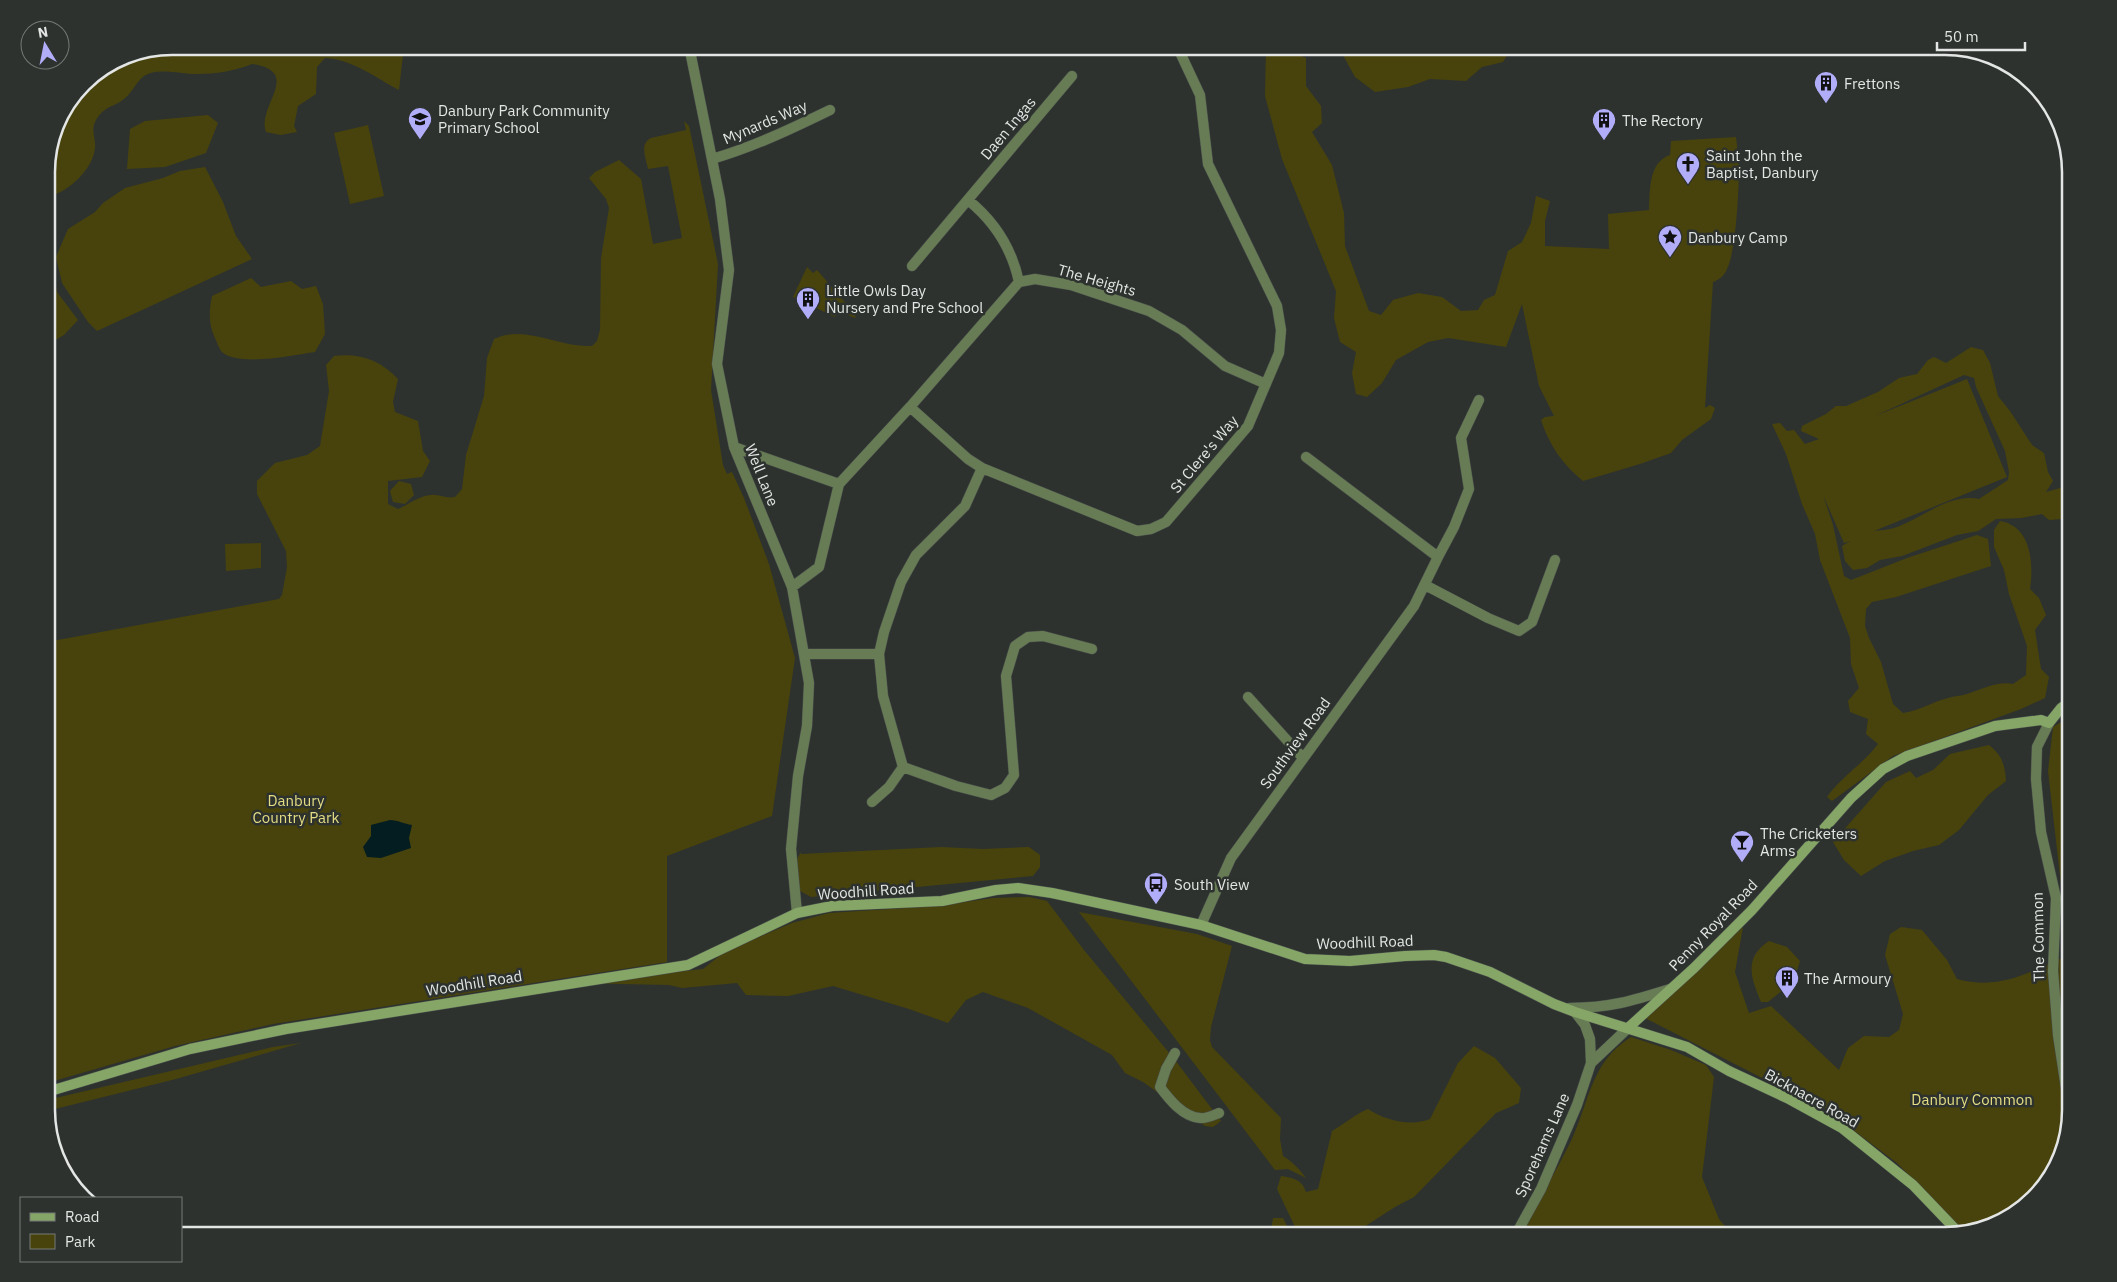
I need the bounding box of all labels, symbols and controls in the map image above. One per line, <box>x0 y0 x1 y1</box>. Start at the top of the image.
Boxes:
north arrow <box>20 20 70 70</box>
scale bar <box>1937 20 2024 52</box>
text: N <box>36 22 49 42</box>
text: 50 m <box>1944 27 1979 46</box>
building icon: Frettons <box>1813 70 1839 104</box>
place label: Frettons <box>1844 74 1900 93</box>
street label: Daen Ingas <box>976 93 1040 163</box>
street label: Mynards Way <box>720 96 811 148</box>
place label: Danbury Park Community Primary School <box>438 101 610 137</box>
school or university icon: Danbury Park Community Primary School <box>407 106 433 140</box>
building icon: The Rectory <box>1591 107 1617 141</box>
place label: The Rectory <box>1622 111 1703 130</box>
place label: Saint John the Baptist, Danbury <box>1706 146 1819 182</box>
church icon: Saint John the Baptist, Danbury <box>1675 151 1701 185</box>
place icon: Danbury Camp <box>1657 224 1683 258</box>
place label: Danbury Camp <box>1688 228 1788 247</box>
street label: The Heights <box>1056 260 1138 300</box>
place label: Little Owls Day Nursery and Pre School <box>826 281 983 317</box>
building icon: Little Owls Day Nursery and Pre School <box>795 286 821 320</box>
street label: St Clere's Way <box>1166 411 1242 497</box>
street label: Well Lane <box>741 441 783 509</box>
street label: Southview Road <box>1256 694 1334 792</box>
park label: Danbury Country Park <box>252 791 340 827</box>
place label: The Cricketers Arms <box>1760 824 1857 860</box>
bar icon: The Cricketers Arms <box>1729 829 1755 863</box>
bus stop icon: South View <box>1143 871 1169 905</box>
place label: South View <box>1174 875 1250 894</box>
street label: Penny Royal Road <box>1664 875 1762 975</box>
street label: Woodhill Road <box>817 878 915 904</box>
street label: The Common <box>2028 892 2048 982</box>
street label: Woodhill Road <box>1316 931 1414 953</box>
building icon: The Armoury <box>1774 965 1800 999</box>
street label: Woodhill Road <box>425 966 523 1000</box>
place label: The Armoury <box>1804 969 1892 988</box>
street label: Bicknacre Road <box>1762 1064 1862 1132</box>
street label: Sporehams Lane <box>1510 1090 1574 1200</box>
park label: Danbury Common <box>1911 1090 2033 1109</box>
legend <box>20 1197 182 1262</box>
text: Road <box>65 1207 100 1226</box>
text: Park <box>65 1232 95 1251</box>

